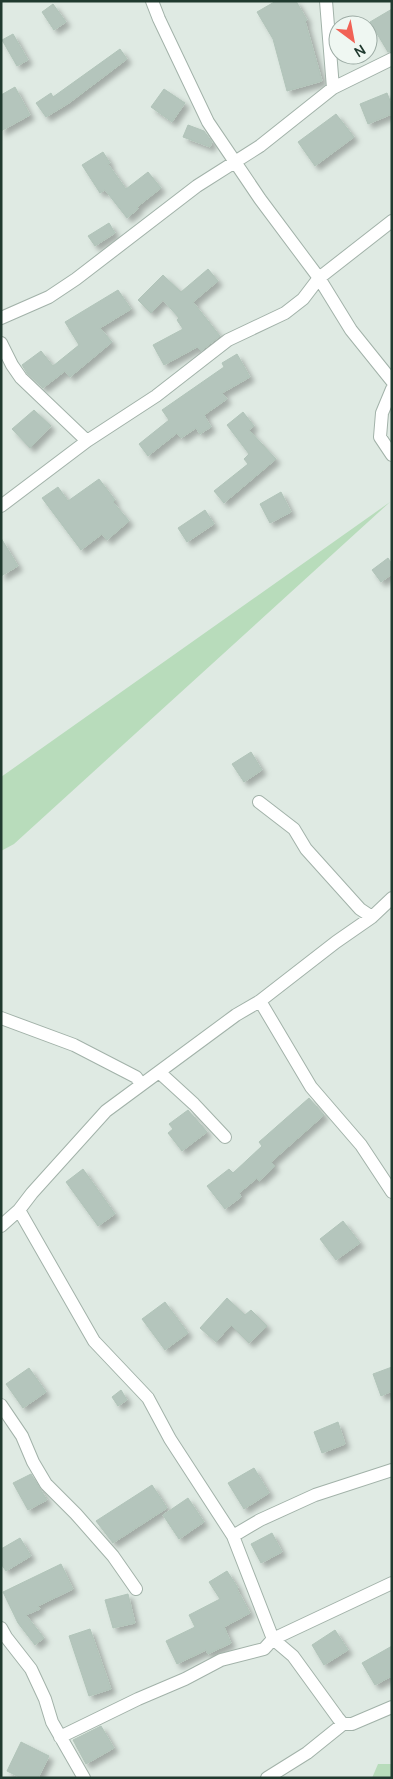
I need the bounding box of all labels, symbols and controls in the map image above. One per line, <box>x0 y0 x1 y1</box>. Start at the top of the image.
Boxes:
north arrow <box>328 15 378 65</box>
text: N <box>351 41 369 62</box>

